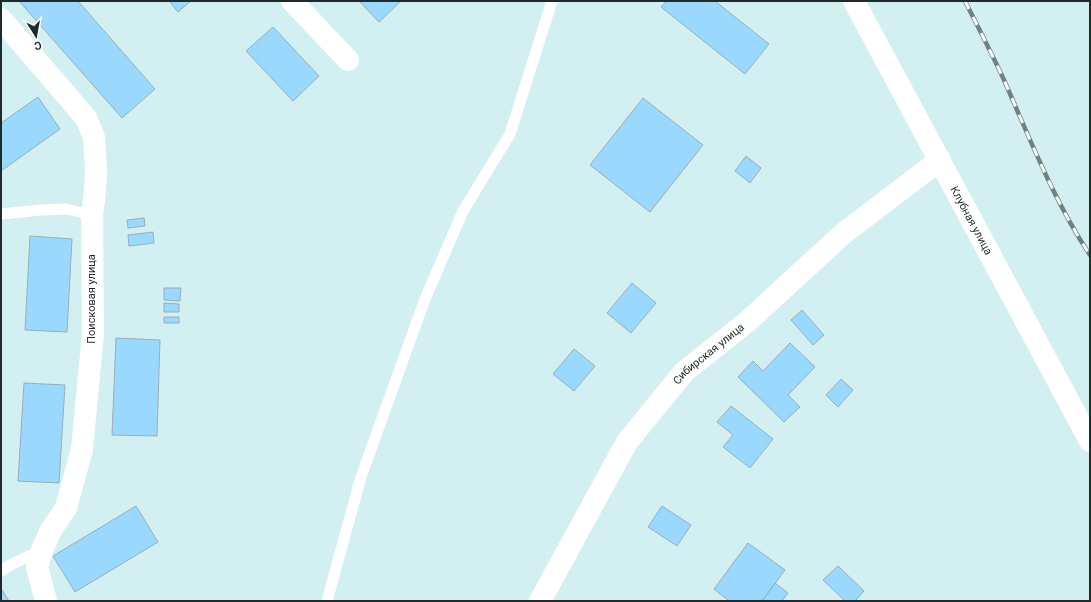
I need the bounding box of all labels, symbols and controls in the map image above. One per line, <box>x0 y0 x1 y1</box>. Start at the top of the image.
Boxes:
north arrow <box>16 16 56 56</box>
text: С <box>33 38 43 52</box>
street label: Клубная улица <box>948 184 995 257</box>
street label: Поисковая улица <box>85 254 98 344</box>
street label: Сибирская улица <box>671 321 747 387</box>

